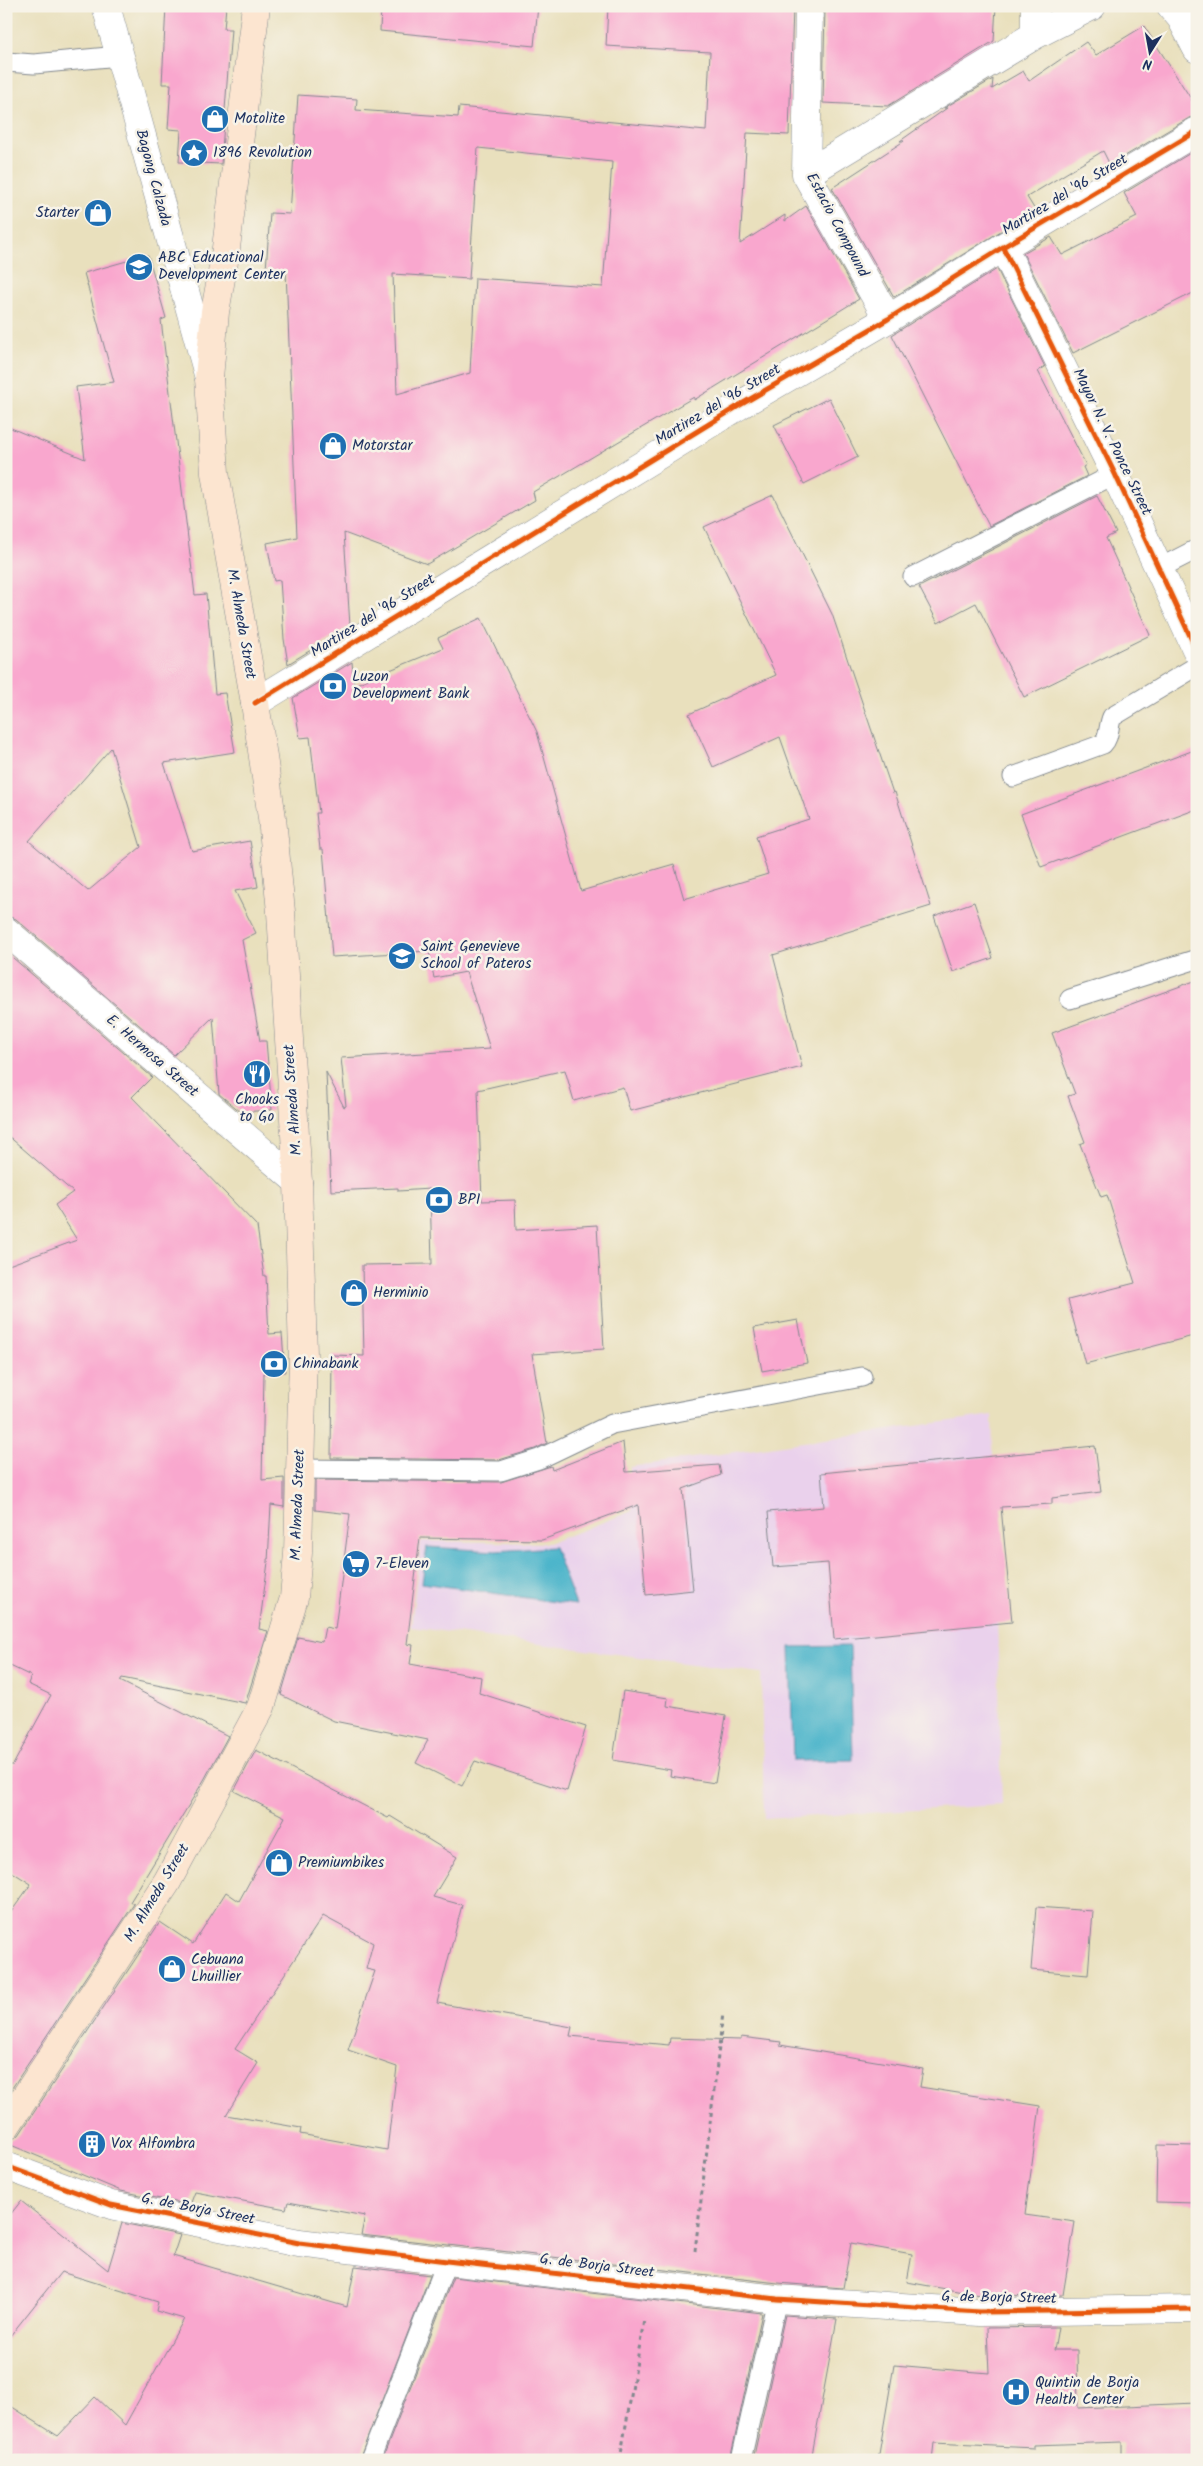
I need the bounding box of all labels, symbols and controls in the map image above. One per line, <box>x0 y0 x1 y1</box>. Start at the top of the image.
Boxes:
north arrow <box>1126 28 1176 78</box>
text: N <box>1141 52 1154 75</box>
shop icon: Motolite <box>200 104 230 134</box>
place label: Motolite <box>234 107 285 131</box>
street label: Bagong Calzada <box>129 127 177 229</box>
place icon: 1896 Revolution <box>179 138 209 168</box>
place label: 1896 Revolution <box>213 141 312 165</box>
street label: Martirez del '96 Street <box>997 148 1133 242</box>
street label: Estacio Compound <box>799 168 875 282</box>
shop icon: Starter <box>83 198 113 228</box>
place label: Starter <box>36 201 80 225</box>
place label: ABC Educational Development Center <box>158 246 286 287</box>
school or university icon: ABC Educational Development Center <box>124 252 154 282</box>
street label: Martirez del '96 Street <box>650 358 786 452</box>
street label: Mayor N. V. Ponce Street <box>1066 364 1158 520</box>
shop icon: Motorstar <box>318 431 348 461</box>
place label: Motorstar <box>352 434 413 458</box>
street label: M. Almeda Street <box>220 567 263 681</box>
street label: Martirez del '96 Street <box>306 568 440 664</box>
place label: Luzon Development Bank <box>352 665 470 706</box>
bank icon: Luzon Development Bank <box>318 671 348 701</box>
place label: Saint Genevieve School of Pateros <box>421 935 532 976</box>
school or university icon: Saint Genevieve School of Pateros <box>387 941 417 971</box>
street label: E. Hermosa Street <box>100 1009 204 1103</box>
street label: M. Almeda Street <box>277 1043 309 1156</box>
restaurant icon: Chooks to Go <box>242 1059 272 1089</box>
place label: Chooks to Go <box>235 1088 280 1129</box>
bank icon: BPI <box>424 1185 454 1215</box>
place label: BPI <box>458 1188 481 1212</box>
shop icon: Herminio <box>339 1278 369 1308</box>
place label: Herminio <box>373 1281 429 1305</box>
bank icon: Chinabank <box>259 1349 289 1379</box>
place label: Chinabank <box>293 1352 360 1376</box>
street label: M. Almeda Street <box>284 1449 312 1561</box>
supermarket icon: 7-Eleven <box>341 1549 371 1579</box>
place label: 7-Eleven <box>375 1552 429 1576</box>
street label: M. Almeda Street <box>118 1839 196 1947</box>
shop icon: Premiumbikes <box>264 1848 294 1878</box>
place label: Premiumbikes <box>298 1851 385 1875</box>
place label: Cebuana Lhuillier <box>191 1948 244 1989</box>
shop icon: Cebuana Lhuillier <box>157 1954 187 1984</box>
building icon: Vox Alfombra <box>77 2129 107 2159</box>
place label: Vox Alfombra <box>111 2132 195 2156</box>
street label: G. de Borja Street <box>139 2186 257 2232</box>
street label: G. de Borja Street <box>538 2247 656 2285</box>
street label: G. de Borja Street <box>941 2285 1057 2311</box>
place label: Quintin de Borja Health Center <box>1035 2371 1139 2412</box>
hospital icon: Quintin de Borja Health Center <box>1001 2377 1031 2407</box>

